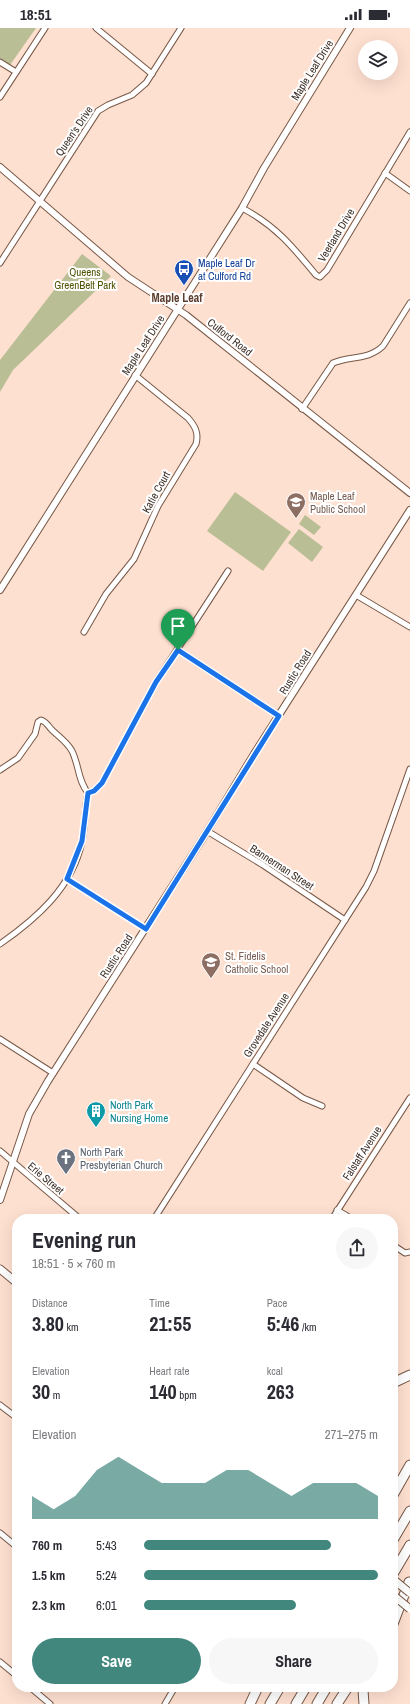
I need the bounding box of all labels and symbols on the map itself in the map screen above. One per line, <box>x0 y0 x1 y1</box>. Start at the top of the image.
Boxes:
street label: Maple Leaf Drive <box>288 37 336 103</box>
street label: Queen's Drive <box>52 103 96 159</box>
street label: Veerland Drive <box>315 206 357 264</box>
place label: Maple Leaf Dr at Culford Rd <box>198 256 255 283</box>
bus stop icon: Maple Leaf Dr at Culford Rd <box>173 258 195 286</box>
park label: Queens GreenBelt Park <box>54 265 116 292</box>
district label: Maple Leaf <box>152 290 203 306</box>
street label: Maple Leaf Drive <box>118 312 168 378</box>
street label: Culford Road <box>205 315 255 359</box>
street label: Katie Court <box>139 468 173 515</box>
place label: Maple Leaf Public School <box>310 489 365 516</box>
school or university icon: Maple Leaf Public School <box>285 491 307 519</box>
pin <box>161 609 195 650</box>
street label: Rustic Road <box>276 647 314 697</box>
street label: Bannerman Street <box>247 841 317 893</box>
street label: Rustic Road <box>97 931 135 981</box>
place label: St. Fidelis Catholic School <box>225 949 288 976</box>
school or university icon: St. Fidelis Catholic School <box>200 951 222 979</box>
street label: Grovedale Avenue <box>240 990 292 1060</box>
place label: North Park Nursing Home <box>110 1098 168 1125</box>
building icon: North Park Nursing Home <box>85 1100 107 1128</box>
street label: Falstaff Avenue <box>339 1123 385 1183</box>
place label: North Park Presbyterian Church <box>80 1145 163 1172</box>
church icon: North Park Presbyterian Church <box>55 1147 77 1175</box>
street label: Erie Street <box>25 1159 67 1198</box>

